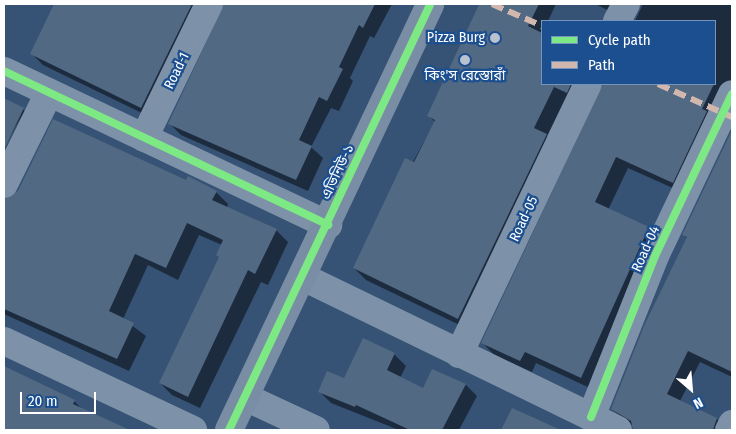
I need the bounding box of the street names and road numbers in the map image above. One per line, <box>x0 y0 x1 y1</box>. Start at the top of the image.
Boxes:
street label: Road-1 <box>161 50 193 92</box>
street label: এভিনিউ-১ <box>318 142 358 202</box>
street label: Road-05 <box>506 194 542 244</box>
street label: Road-04 <box>629 224 663 274</box>

